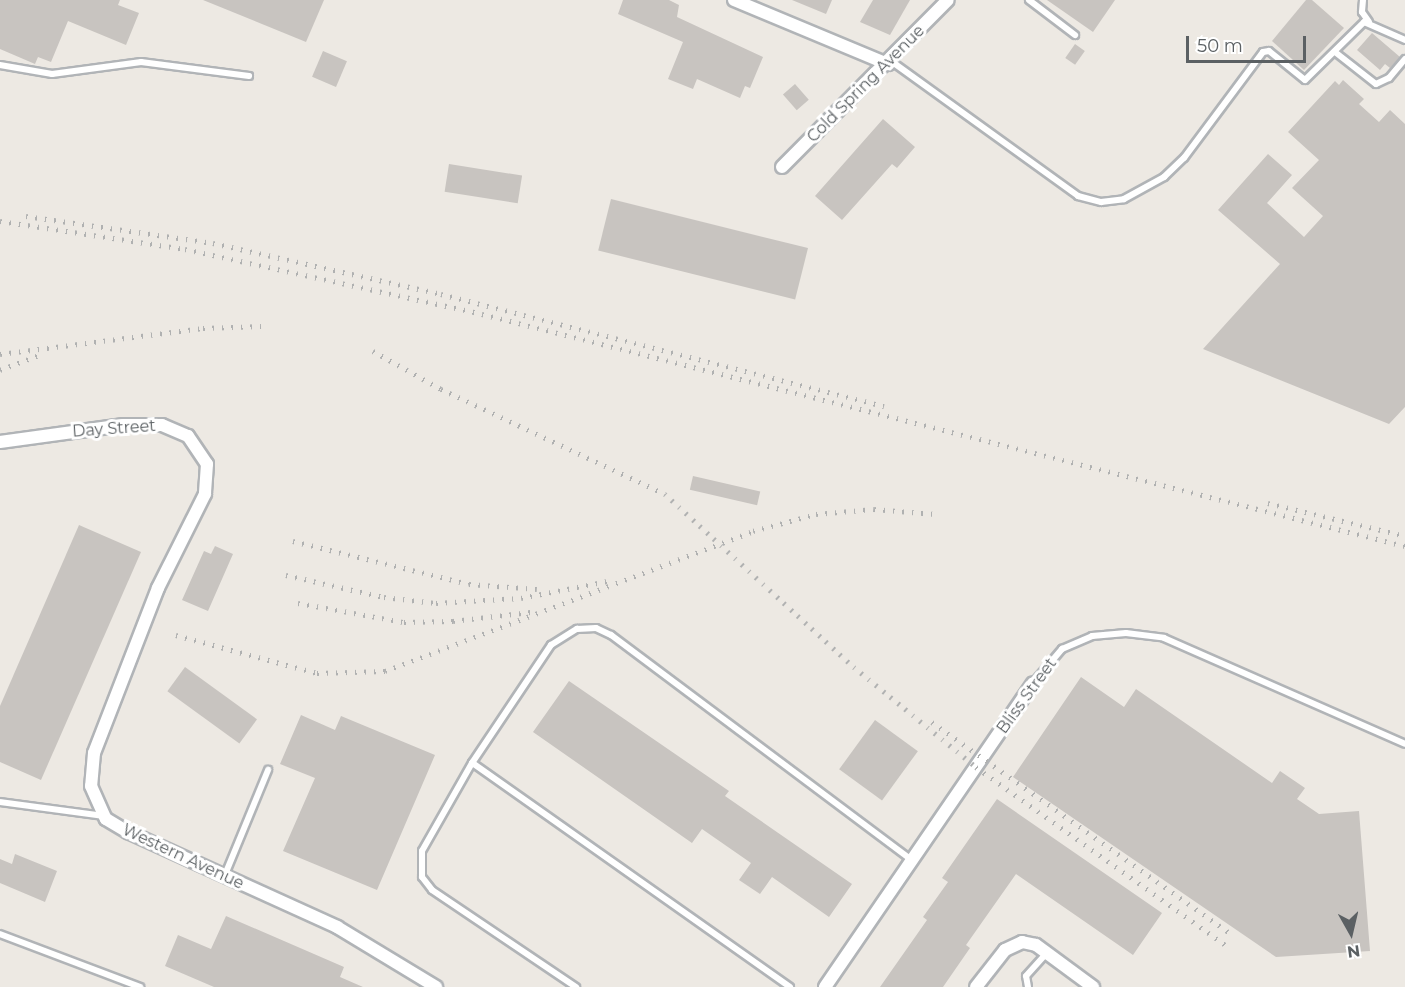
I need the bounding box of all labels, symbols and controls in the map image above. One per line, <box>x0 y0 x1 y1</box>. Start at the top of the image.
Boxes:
street label: Cold Spring Avenue <box>803 21 929 147</box>
scale bar <box>1189 24 1309 62</box>
text: 50 m <box>1197 35 1243 57</box>
street label: Day Street <box>72 417 156 441</box>
street label: Bliss Street <box>993 654 1061 738</box>
street label: Western Avenue <box>119 820 247 894</box>
north arrow <box>1321 903 1381 963</box>
text: N <box>1346 941 1361 962</box>

